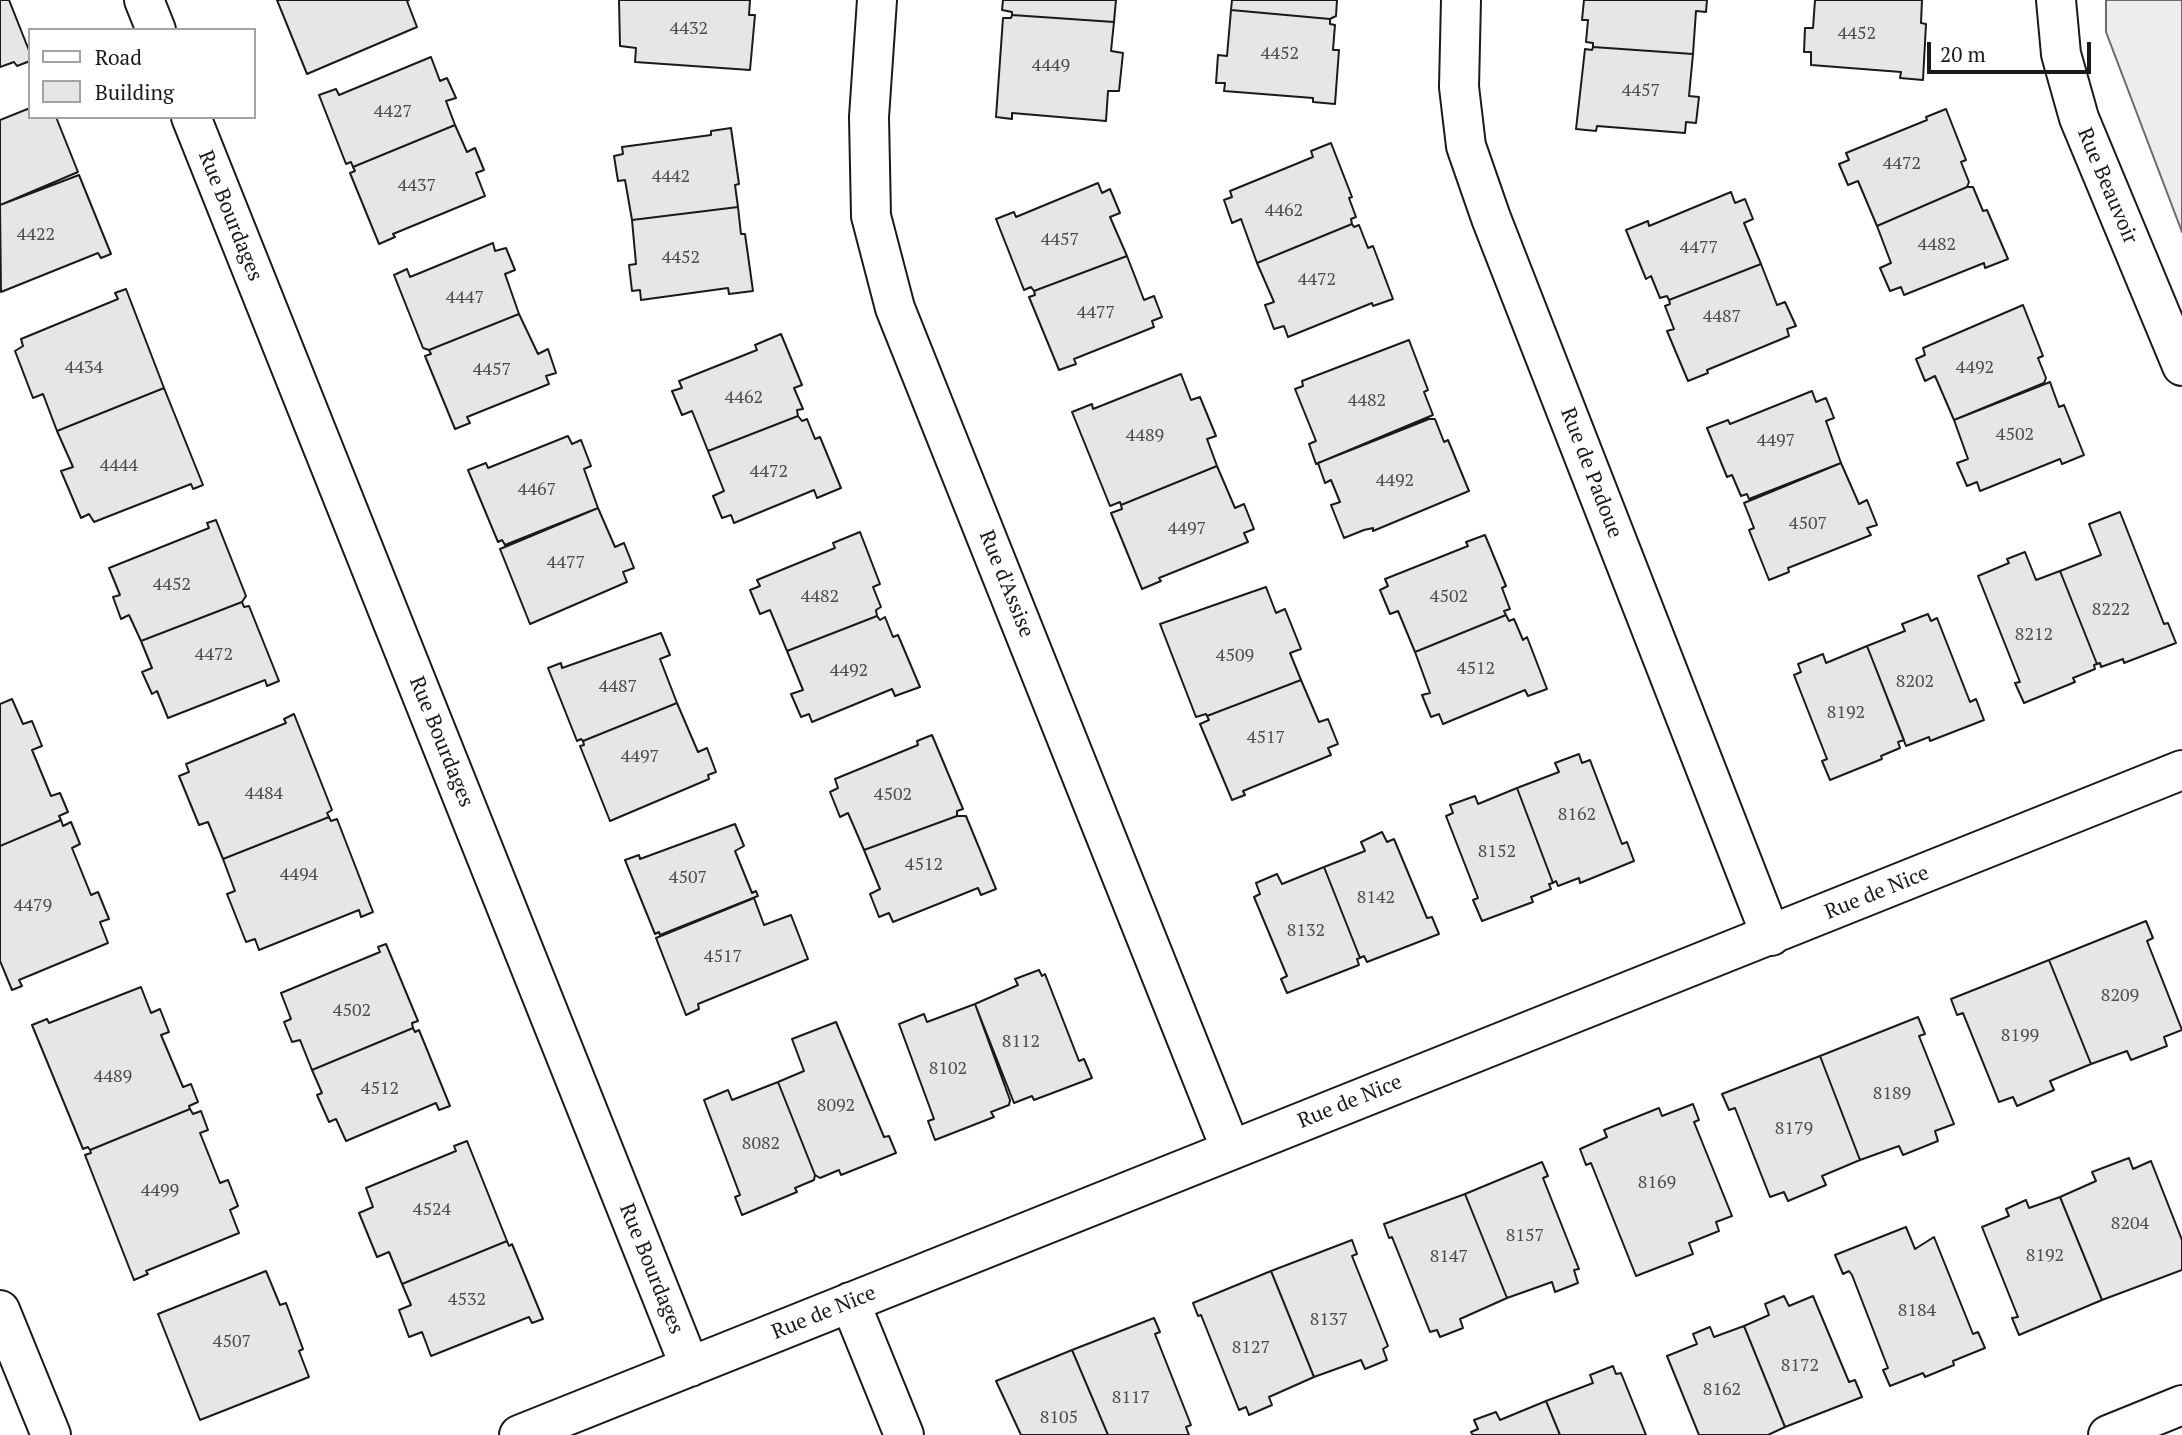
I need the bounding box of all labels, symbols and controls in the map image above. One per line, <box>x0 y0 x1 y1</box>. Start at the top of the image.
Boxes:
house number: 4432 <box>670 18 708 40</box>
house number: 4452 <box>1838 23 1876 45</box>
legend <box>28 28 256 119</box>
scale bar <box>1930 28 2094 72</box>
text: 20 m <box>1940 40 1986 68</box>
text: Road <box>95 43 142 71</box>
house number: 4452 <box>1261 43 1299 65</box>
house number: 4449 <box>1032 55 1070 77</box>
text: Building <box>95 78 174 106</box>
house number: 4457 <box>1622 80 1660 102</box>
house number: 4427 <box>374 101 412 123</box>
street label: Rue Beauvoir <box>2071 124 2143 248</box>
street label: Rue Bourdages <box>192 147 268 285</box>
house number: 4472 <box>1883 153 1921 175</box>
house number: 4442 <box>652 166 690 188</box>
house number: 4437 <box>398 175 436 197</box>
house number: 4462 <box>1265 200 1303 222</box>
house number: 4422 <box>17 224 55 246</box>
house number: 4457 <box>1041 229 1079 251</box>
house number: 4482 <box>1918 234 1956 256</box>
house number: 4477 <box>1680 237 1718 259</box>
house number: 4452 <box>662 247 700 269</box>
house number: 4472 <box>1298 269 1336 291</box>
house number: 4447 <box>446 287 484 309</box>
house number: 4477 <box>1077 302 1115 324</box>
house number: 4487 <box>1703 306 1741 328</box>
house number: 4434 <box>65 357 103 379</box>
house number: 4492 <box>1956 357 1994 379</box>
house number: 4457 <box>473 359 511 381</box>
house number: 4462 <box>725 387 763 409</box>
house number: 4482 <box>1348 390 1386 412</box>
street label: Rue de Padoue <box>1555 404 1627 542</box>
house number: 4502 <box>1996 424 2034 446</box>
house number: 4489 <box>1126 425 1164 447</box>
house number: 4497 <box>1757 430 1795 452</box>
house number: 4444 <box>100 455 138 477</box>
house number: 4472 <box>750 461 788 483</box>
house number: 4492 <box>1376 470 1414 492</box>
house number: 4467 <box>518 479 556 501</box>
house number: 4507 <box>1789 513 1827 535</box>
house number: 4497 <box>1168 518 1206 540</box>
street label: Rue d'Assise <box>973 527 1039 641</box>
house number: 4477 <box>547 552 585 574</box>
house number: 4452 <box>153 574 191 596</box>
house number: 4482 <box>801 586 839 608</box>
house number: 4502 <box>1430 586 1468 608</box>
house number: 8222 <box>2092 599 2130 621</box>
house number: 8212 <box>2015 624 2053 646</box>
house number: 4472 <box>195 644 233 666</box>
house number: 4509 <box>1216 645 1254 667</box>
house number: 4512 <box>1457 658 1495 680</box>
house number: 4492 <box>830 660 868 682</box>
house number: 8202 <box>1896 671 1934 693</box>
street label: Rue Bourdages <box>403 673 479 811</box>
house number: 4487 <box>599 676 637 698</box>
house number: 8192 <box>1827 702 1865 724</box>
house number: 4517 <box>1247 727 1285 749</box>
house number: 4497 <box>621 746 659 768</box>
house number: 4484 <box>245 783 283 805</box>
house number: 4502 <box>874 784 912 806</box>
house number: 8162 <box>1558 804 1596 826</box>
house number: 8152 <box>1478 841 1516 863</box>
house number: 4512 <box>905 854 943 876</box>
street label: Rue de Nice <box>1821 861 1933 925</box>
house number: 4494 <box>280 864 318 886</box>
house number: 4507 <box>669 867 707 889</box>
house number: 8142 <box>1357 887 1395 909</box>
house number: 4479 <box>14 895 52 917</box>
house number: 8132 <box>1287 920 1325 942</box>
house number: 4517 <box>704 946 742 968</box>
house number: 8209 <box>2101 985 2139 1007</box>
house number: 4502 <box>333 1000 371 1022</box>
house number: 8199 <box>2001 1025 2039 1047</box>
house number: 8112 <box>1002 1031 1040 1053</box>
house number: 8102 <box>929 1058 967 1080</box>
house number: 4489 <box>94 1066 132 1088</box>
street label: Rue de Nice <box>1294 1070 1406 1134</box>
house number: 4512 <box>361 1078 399 1100</box>
house number: 8189 <box>1873 1083 1911 1105</box>
house number: 8092 <box>817 1095 855 1117</box>
house number: 8179 <box>1775 1118 1813 1140</box>
house number: 8082 <box>742 1133 780 1155</box>
house number: 8169 <box>1638 1172 1676 1194</box>
house number: 4499 <box>141 1180 179 1202</box>
house number: 4524 <box>413 1199 451 1221</box>
street label: Rue Bourdages <box>613 1200 689 1338</box>
house number: 8204 <box>2111 1213 2149 1235</box>
house number: 8157 <box>1506 1225 1544 1247</box>
house number: 8192 <box>2026 1245 2064 1267</box>
house number: 8147 <box>1430 1246 1468 1268</box>
street label: Rue de Nice <box>768 1281 880 1345</box>
house number: 4532 <box>448 1289 486 1311</box>
house number: 8184 <box>1898 1300 1936 1322</box>
house number: 8137 <box>1310 1309 1348 1331</box>
house number: 4507 <box>213 1331 251 1353</box>
house number: 8127 <box>1232 1337 1270 1359</box>
house number: 8172 <box>1781 1355 1819 1377</box>
house number: 8162 <box>1703 1379 1741 1401</box>
house number: 8117 <box>1112 1387 1150 1409</box>
house number: 8105 <box>1040 1407 1078 1429</box>

